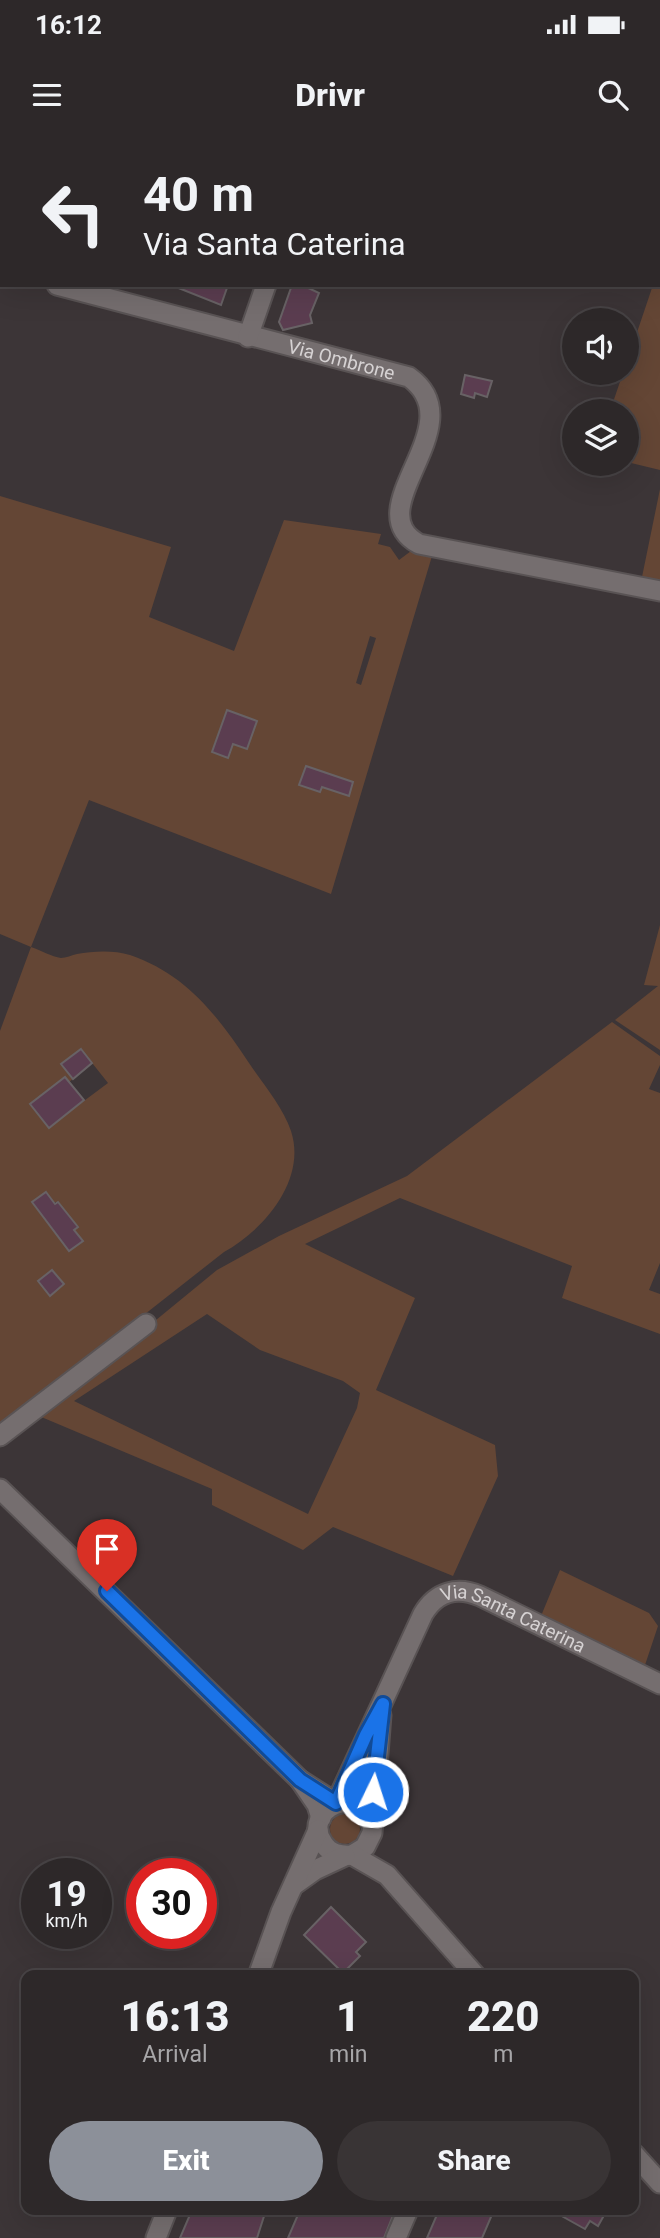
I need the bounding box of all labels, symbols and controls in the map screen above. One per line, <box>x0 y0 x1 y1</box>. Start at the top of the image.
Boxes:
text: 16:12 <box>35 10 102 40</box>
icon: menu <box>28 76 66 114</box>
text: Drivr <box>295 76 365 114</box>
icon: search <box>594 76 632 114</box>
text: 40 m <box>143 166 254 223</box>
icon: left <box>28 168 119 259</box>
text: Via Santa Caterina <box>143 225 406 263</box>
map controls <box>562 308 639 476</box>
button: sound <box>562 308 639 385</box>
street label: Via Ombrone <box>285 334 398 384</box>
button: layers <box>562 399 639 476</box>
pin <box>77 1519 137 1591</box>
icon: arrive <box>88 1530 126 1568</box>
street label: Via Santa Caterina <box>437 1580 589 1657</box>
position arrow <box>336 1755 410 1829</box>
speed limit sign: 30 <box>126 1858 217 1949</box>
text: 19 <box>46 1874 87 1915</box>
text: km/h <box>45 1910 88 1931</box>
text: 16:13 <box>120 1992 230 2041</box>
text: 1 <box>336 1992 360 2041</box>
text: 220 <box>467 1992 540 2041</box>
text: Arrival <box>142 2041 208 2068</box>
text: min <box>329 2041 367 2068</box>
text: m <box>493 2041 513 2068</box>
button: Exit <box>49 2121 323 2201</box>
button: Share <box>337 2121 611 2201</box>

